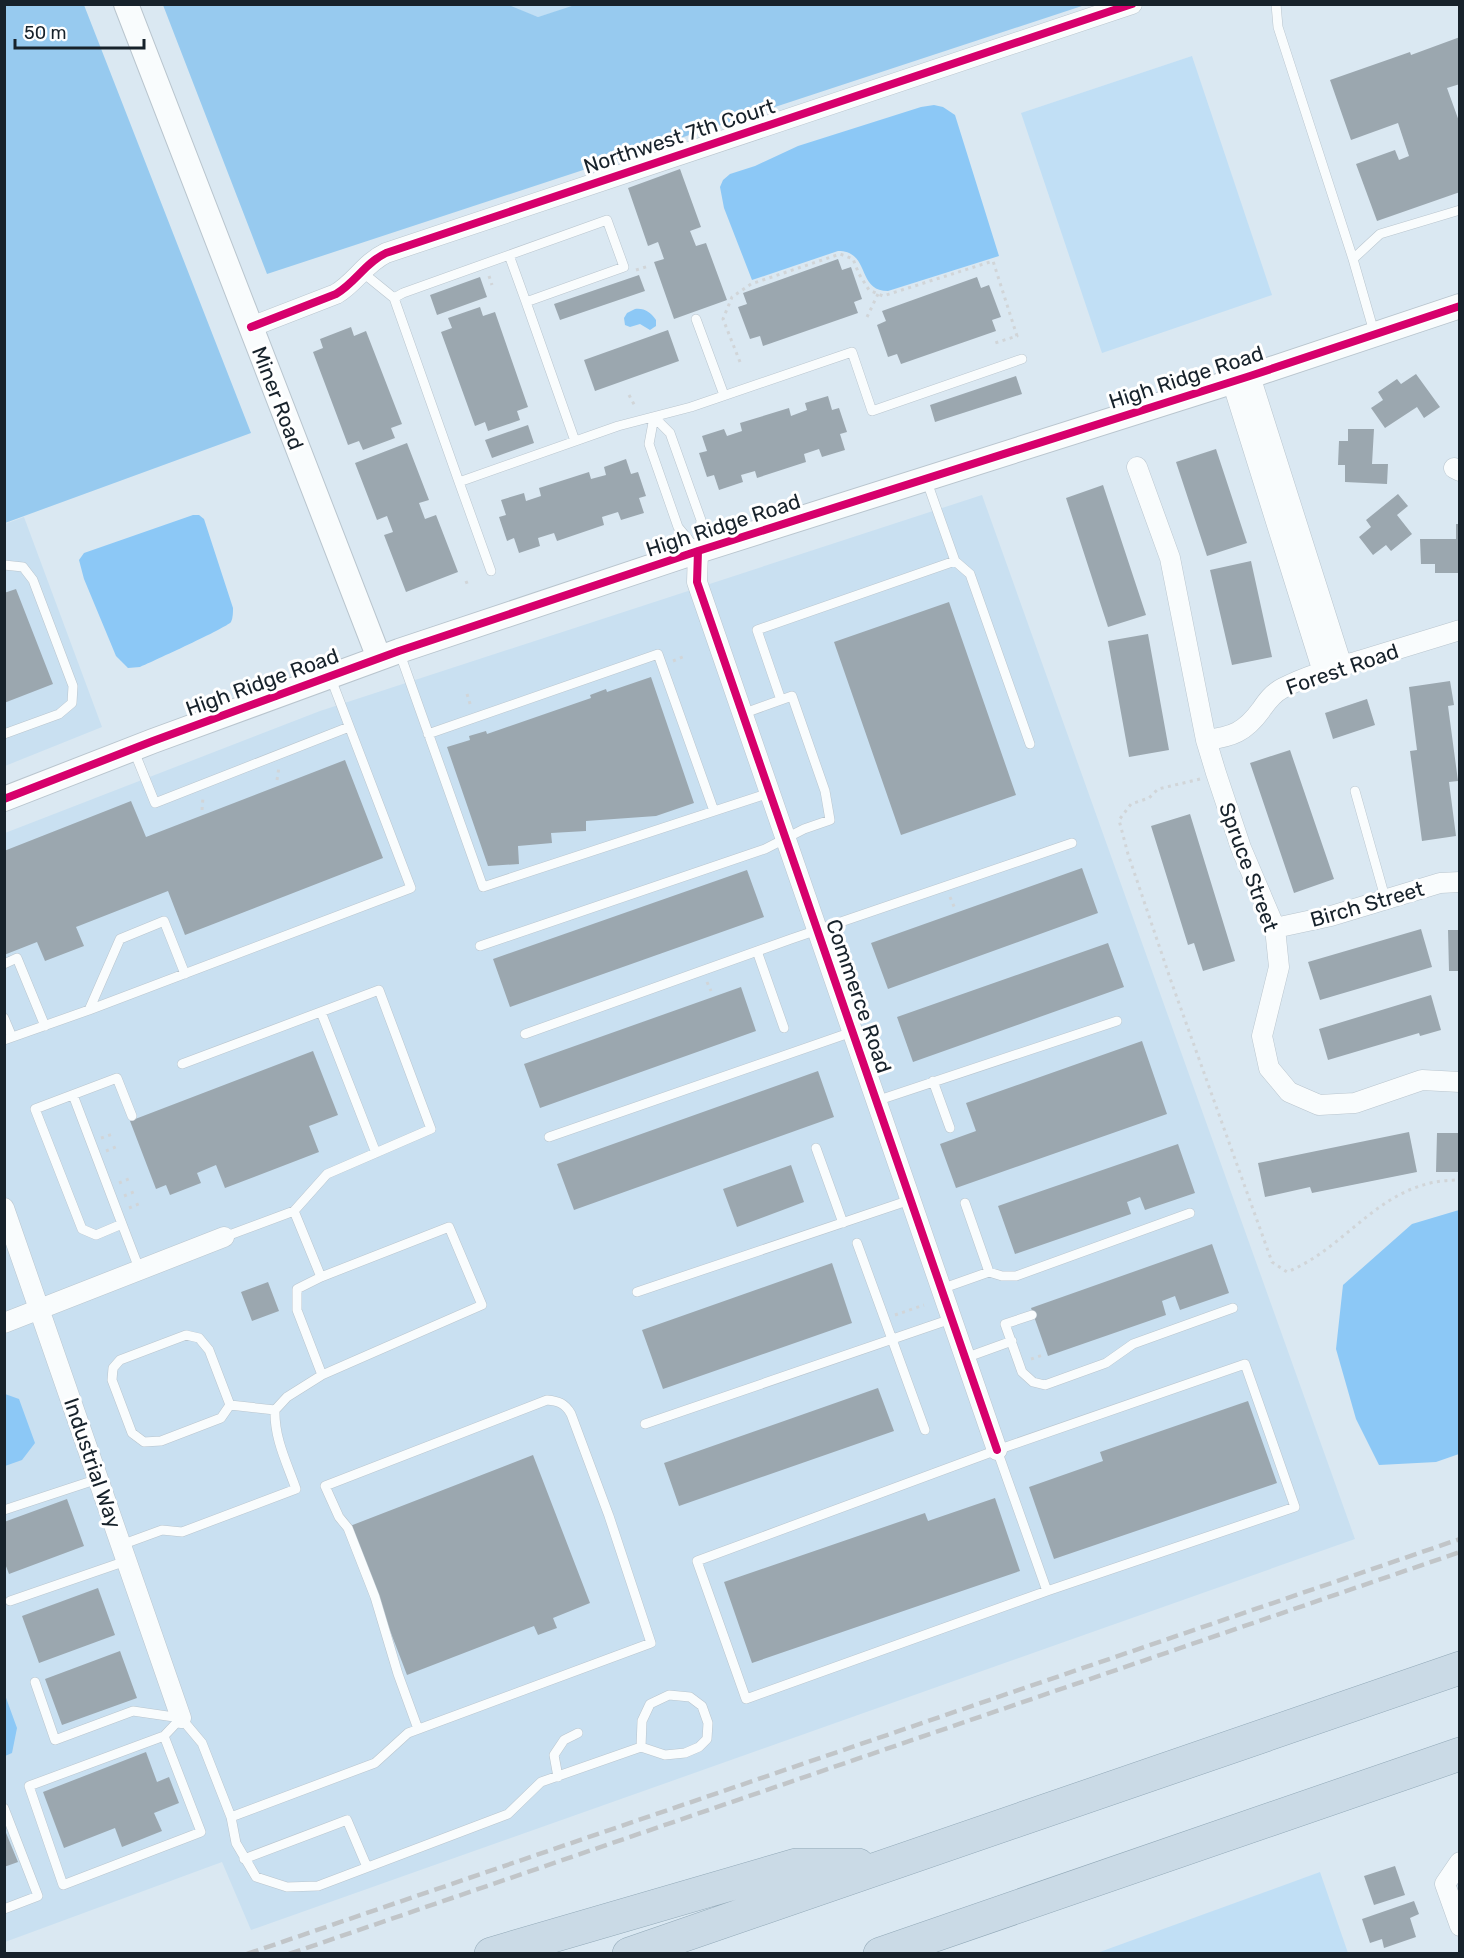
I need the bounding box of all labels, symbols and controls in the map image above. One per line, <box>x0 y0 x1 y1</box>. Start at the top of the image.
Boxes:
scale bar <box>15 12 144 50</box>
text: 50 m <box>24 22 67 44</box>
street label: Northwest 7th Court <box>580 93 778 179</box>
street label: High Ridge Road <box>1106 340 1266 414</box>
street label: Miner Road <box>247 343 309 453</box>
street label: High Ridge Road <box>643 488 803 562</box>
street label: Forest Road <box>1282 638 1402 700</box>
street label: High Ridge Road <box>182 643 342 721</box>
street label: Spruce Street <box>1214 799 1284 935</box>
street label: Birch Street <box>1307 876 1427 932</box>
street label: Commerce Road <box>821 916 897 1076</box>
street label: Industrial Way <box>59 1394 127 1532</box>

